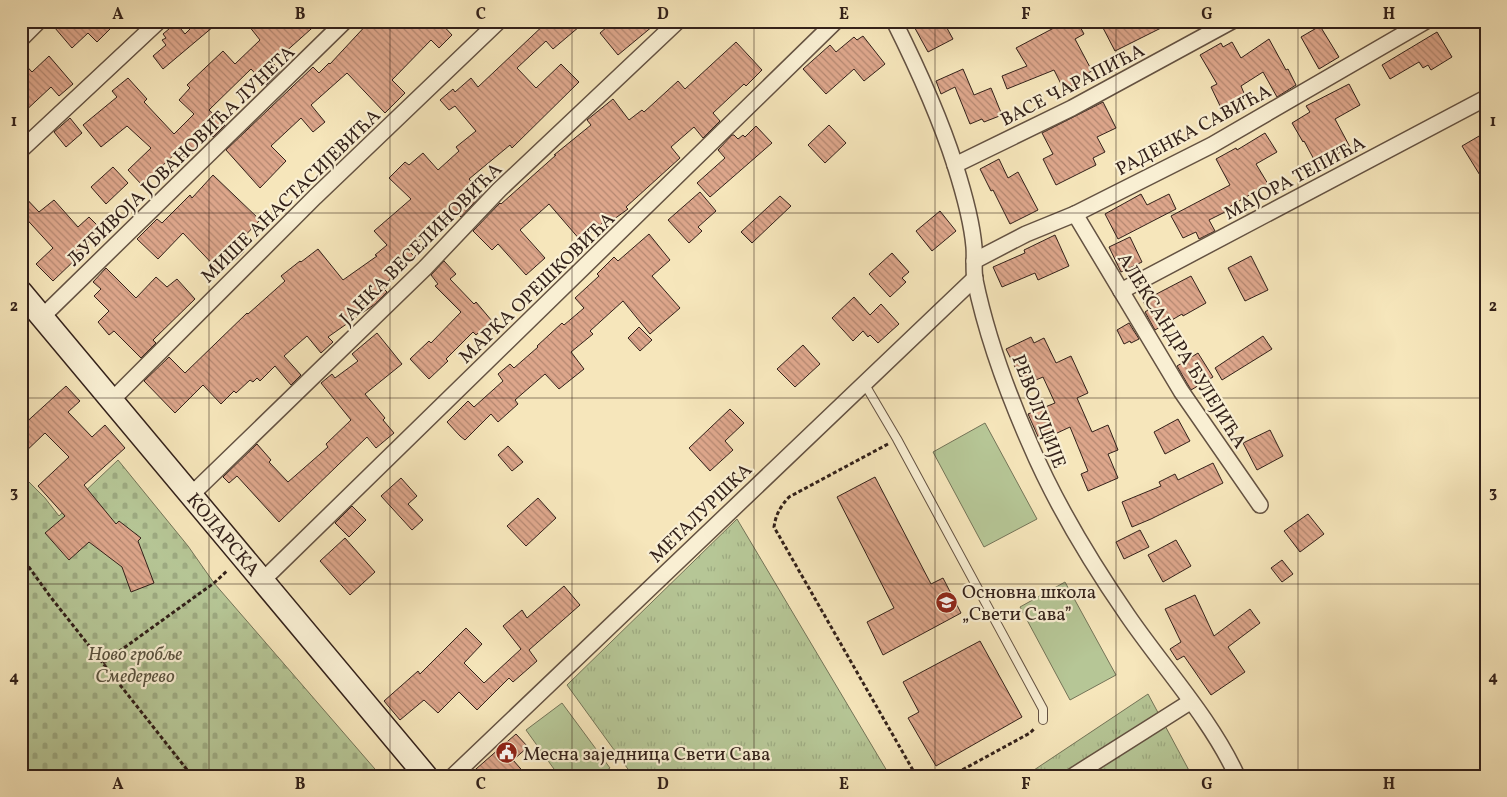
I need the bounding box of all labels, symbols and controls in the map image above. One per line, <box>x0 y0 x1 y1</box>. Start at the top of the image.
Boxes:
text: A <box>112 4 124 26</box>
text: B <box>295 4 306 26</box>
text: C <box>476 4 486 26</box>
text: D <box>657 4 669 26</box>
text: E <box>839 4 849 26</box>
text: F <box>1021 4 1031 26</box>
text: G <box>1201 4 1213 26</box>
text: H <box>1383 4 1395 26</box>
street label: ВАСЕ ЧАРАПИЋА <box>996 38 1149 133</box>
street label: ЉУБИВОЈА ЈОВАНОВИЋА ЛУНЕТА <box>62 40 301 273</box>
street label: РАДЕНКА САВИЋА <box>1112 79 1276 183</box>
street label: МИШЕ АНАСТАСИЈЕВИЋА <box>196 103 387 289</box>
text: 1 <box>11 111 17 133</box>
text: 1 <box>1490 111 1496 133</box>
street label: МАЈОРА ТЕПИЋА <box>1220 131 1370 227</box>
street label: ЈАНКА ВЕСЕЛИНОВИЋА <box>334 157 509 332</box>
street label: МАРКА ОРЕШКОВИЋА <box>454 207 621 370</box>
street label: АЛЕКСАНДРА ЂУЛЕЈИЋА <box>1110 248 1252 454</box>
text: 2 <box>10 296 18 318</box>
text: 2 <box>1489 296 1497 318</box>
street label: РЕВОЛУЦИЈЕ <box>1005 351 1072 472</box>
street label: МЕТАЛУРШКА <box>644 458 758 569</box>
text: 3 <box>10 482 18 504</box>
text: 3 <box>1489 482 1497 504</box>
street label: КОЛАРСКА <box>180 488 265 583</box>
place label: Основна школа „Свети Сава” <box>962 580 1096 628</box>
school or university icon: Основна школа „Свети Сава” <box>934 590 958 614</box>
park label: Ново гробље Смедерево <box>88 642 182 690</box>
text: 4 <box>9 667 19 689</box>
text: 4 <box>1488 667 1498 689</box>
public building icon: Месна заједница Свети Сава <box>495 741 519 765</box>
place label: Месна заједница Свети Сава <box>523 742 770 768</box>
text: A <box>112 774 124 796</box>
text: B <box>295 774 306 796</box>
text: C <box>476 774 486 796</box>
text: D <box>657 774 669 796</box>
text: E <box>839 774 849 796</box>
text: F <box>1021 774 1031 796</box>
text: G <box>1201 774 1213 796</box>
text: H <box>1383 774 1395 796</box>

